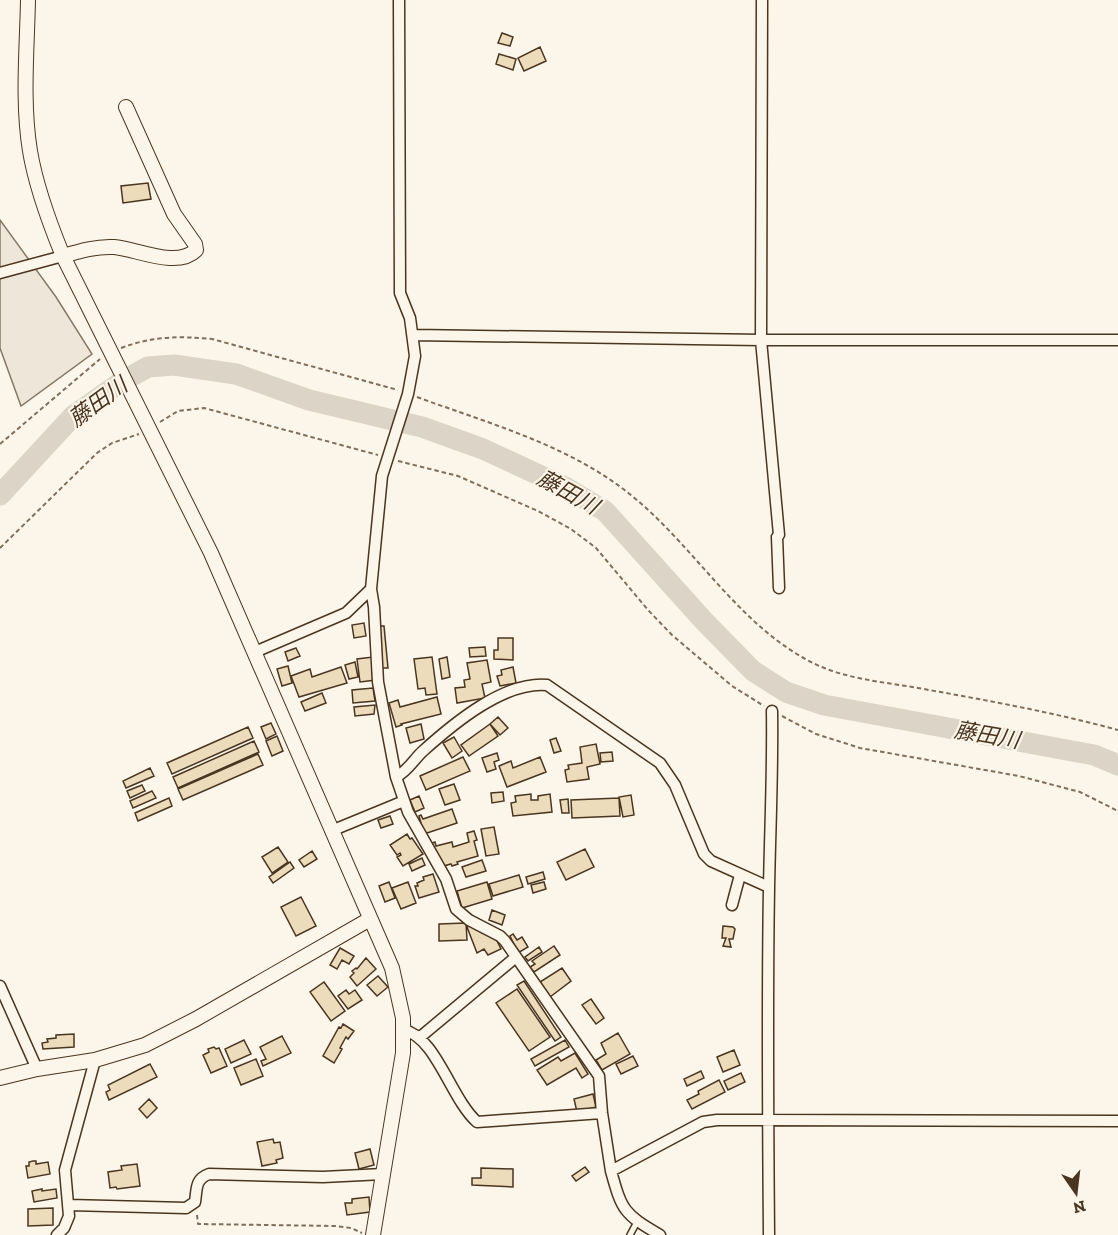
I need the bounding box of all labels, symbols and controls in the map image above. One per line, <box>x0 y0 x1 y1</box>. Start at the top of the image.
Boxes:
water label: 藤田川 <box>63 371 134 432</box>
water label: 藤田川 <box>533 464 605 521</box>
water label: 藤田川 <box>952 716 1024 754</box>
north arrow <box>1046 1163 1106 1223</box>
text: N <box>1071 1196 1088 1218</box>

